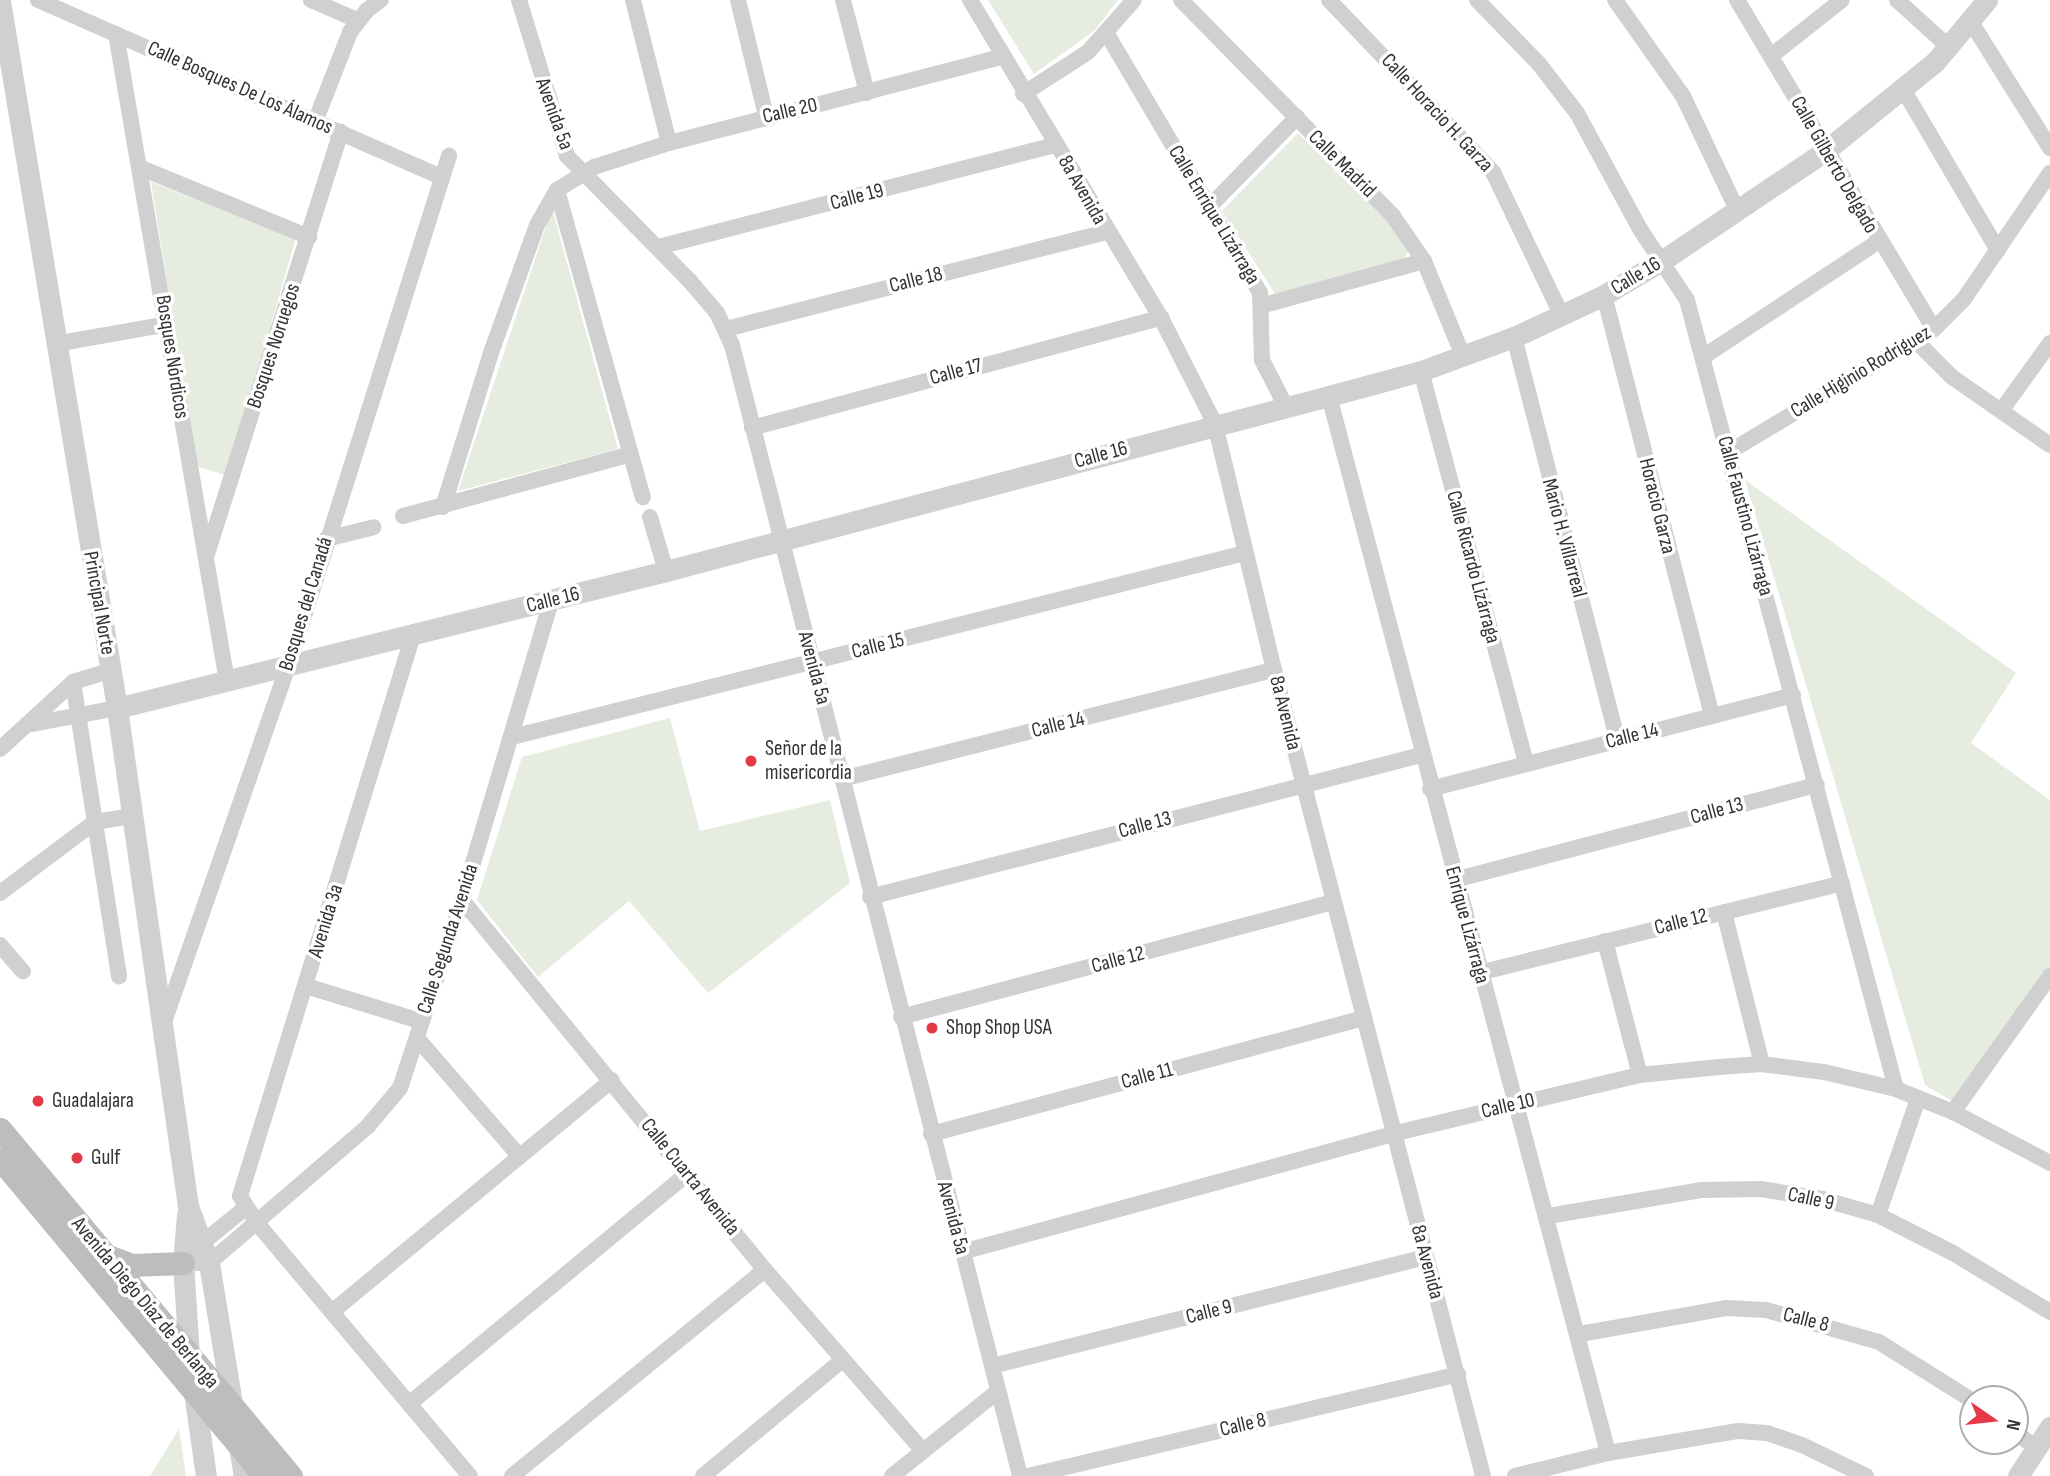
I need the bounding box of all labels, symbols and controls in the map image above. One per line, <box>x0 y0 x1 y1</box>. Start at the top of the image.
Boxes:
street label: Calle Bosques De Los Álamos <box>143 36 337 140</box>
street label: Calle Horacio H. Garza <box>1376 48 1498 178</box>
street label: Avenida 5a <box>529 75 579 153</box>
street label: Calle 20 <box>760 92 820 130</box>
street label: Calle Gilberto Delgado <box>1785 92 1883 238</box>
street label: Calle Madrid <box>1303 125 1381 203</box>
street label: Calle Enrique Lizárraga <box>1163 141 1265 289</box>
street label: 8a Avenida <box>1052 151 1112 229</box>
street label: Calle 19 <box>828 178 886 216</box>
street label: Calle 16 <box>1606 251 1666 301</box>
street label: Calle 18 <box>887 261 945 299</box>
street label: Bosques Noruegos <box>242 280 306 412</box>
street label: Bosques Nórdicos <box>150 293 194 421</box>
street label: Calle Higinio Rodriguez <box>1786 320 1936 424</box>
street label: Calle 17 <box>927 353 985 391</box>
street label: Calle Faustino Lizárraga <box>1712 433 1778 599</box>
street label: Calle 16 <box>1072 436 1130 474</box>
street label: Horacio Garza <box>1633 456 1681 556</box>
street label: Mario H. Villarreal <box>1536 476 1592 600</box>
street label: Calle Ricardo Lizárraga <box>1440 488 1506 646</box>
street label: Bosques del Canadá <box>274 534 338 674</box>
street label: Principal Norte <box>78 549 120 657</box>
street label: Calle 16 <box>524 581 582 619</box>
street label: Calle 15 <box>849 627 907 665</box>
street label: Avenida 5a <box>792 629 836 707</box>
street label: 8a Avenida <box>1264 673 1306 753</box>
street label: Calle 14 <box>1029 706 1087 744</box>
street label: Calle 14 <box>1603 717 1661 755</box>
place label: Señor de la misericordia <box>765 736 852 786</box>
marker: Señor de la misericordia <box>743 753 759 769</box>
street label: Calle 13 <box>1688 792 1746 830</box>
street label: Calle 13 <box>1116 806 1174 844</box>
street label: Calle Segunda Avenida <box>412 861 484 1017</box>
street label: Enrique Lizárraga <box>1439 864 1495 986</box>
street label: Avenida 3a <box>303 881 349 961</box>
street label: Calle 12 <box>1652 903 1710 941</box>
street label: Calle 12 <box>1089 941 1147 979</box>
place label: Shop Shop USA <box>946 1015 1052 1041</box>
marker: Shop Shop USA <box>924 1020 940 1036</box>
street label: Calle 11 <box>1119 1057 1175 1095</box>
place label: Guadalajara <box>52 1088 134 1114</box>
street label: Calle 10 <box>1479 1088 1537 1124</box>
marker: Guadalajara <box>30 1093 46 1109</box>
street label: Calle Cuarta Avenida <box>635 1113 745 1241</box>
place label: Gulf <box>91 1145 120 1171</box>
marker: Gulf <box>69 1150 85 1166</box>
street label: Avenida 5a <box>931 1179 975 1257</box>
street label: Calle 9 <box>1785 1182 1837 1216</box>
street label: Avenida Diego Díaz de Berlanga <box>66 1212 224 1394</box>
street label: 8a Avenida <box>1405 1222 1449 1302</box>
street label: Calle 9 <box>1183 1294 1235 1330</box>
street label: Calle 8 <box>1780 1302 1832 1338</box>
north arrow <box>1959 1385 2029 1455</box>
street label: Calle 8 <box>1217 1407 1269 1443</box>
text: N <box>2001 1417 2025 1432</box>

